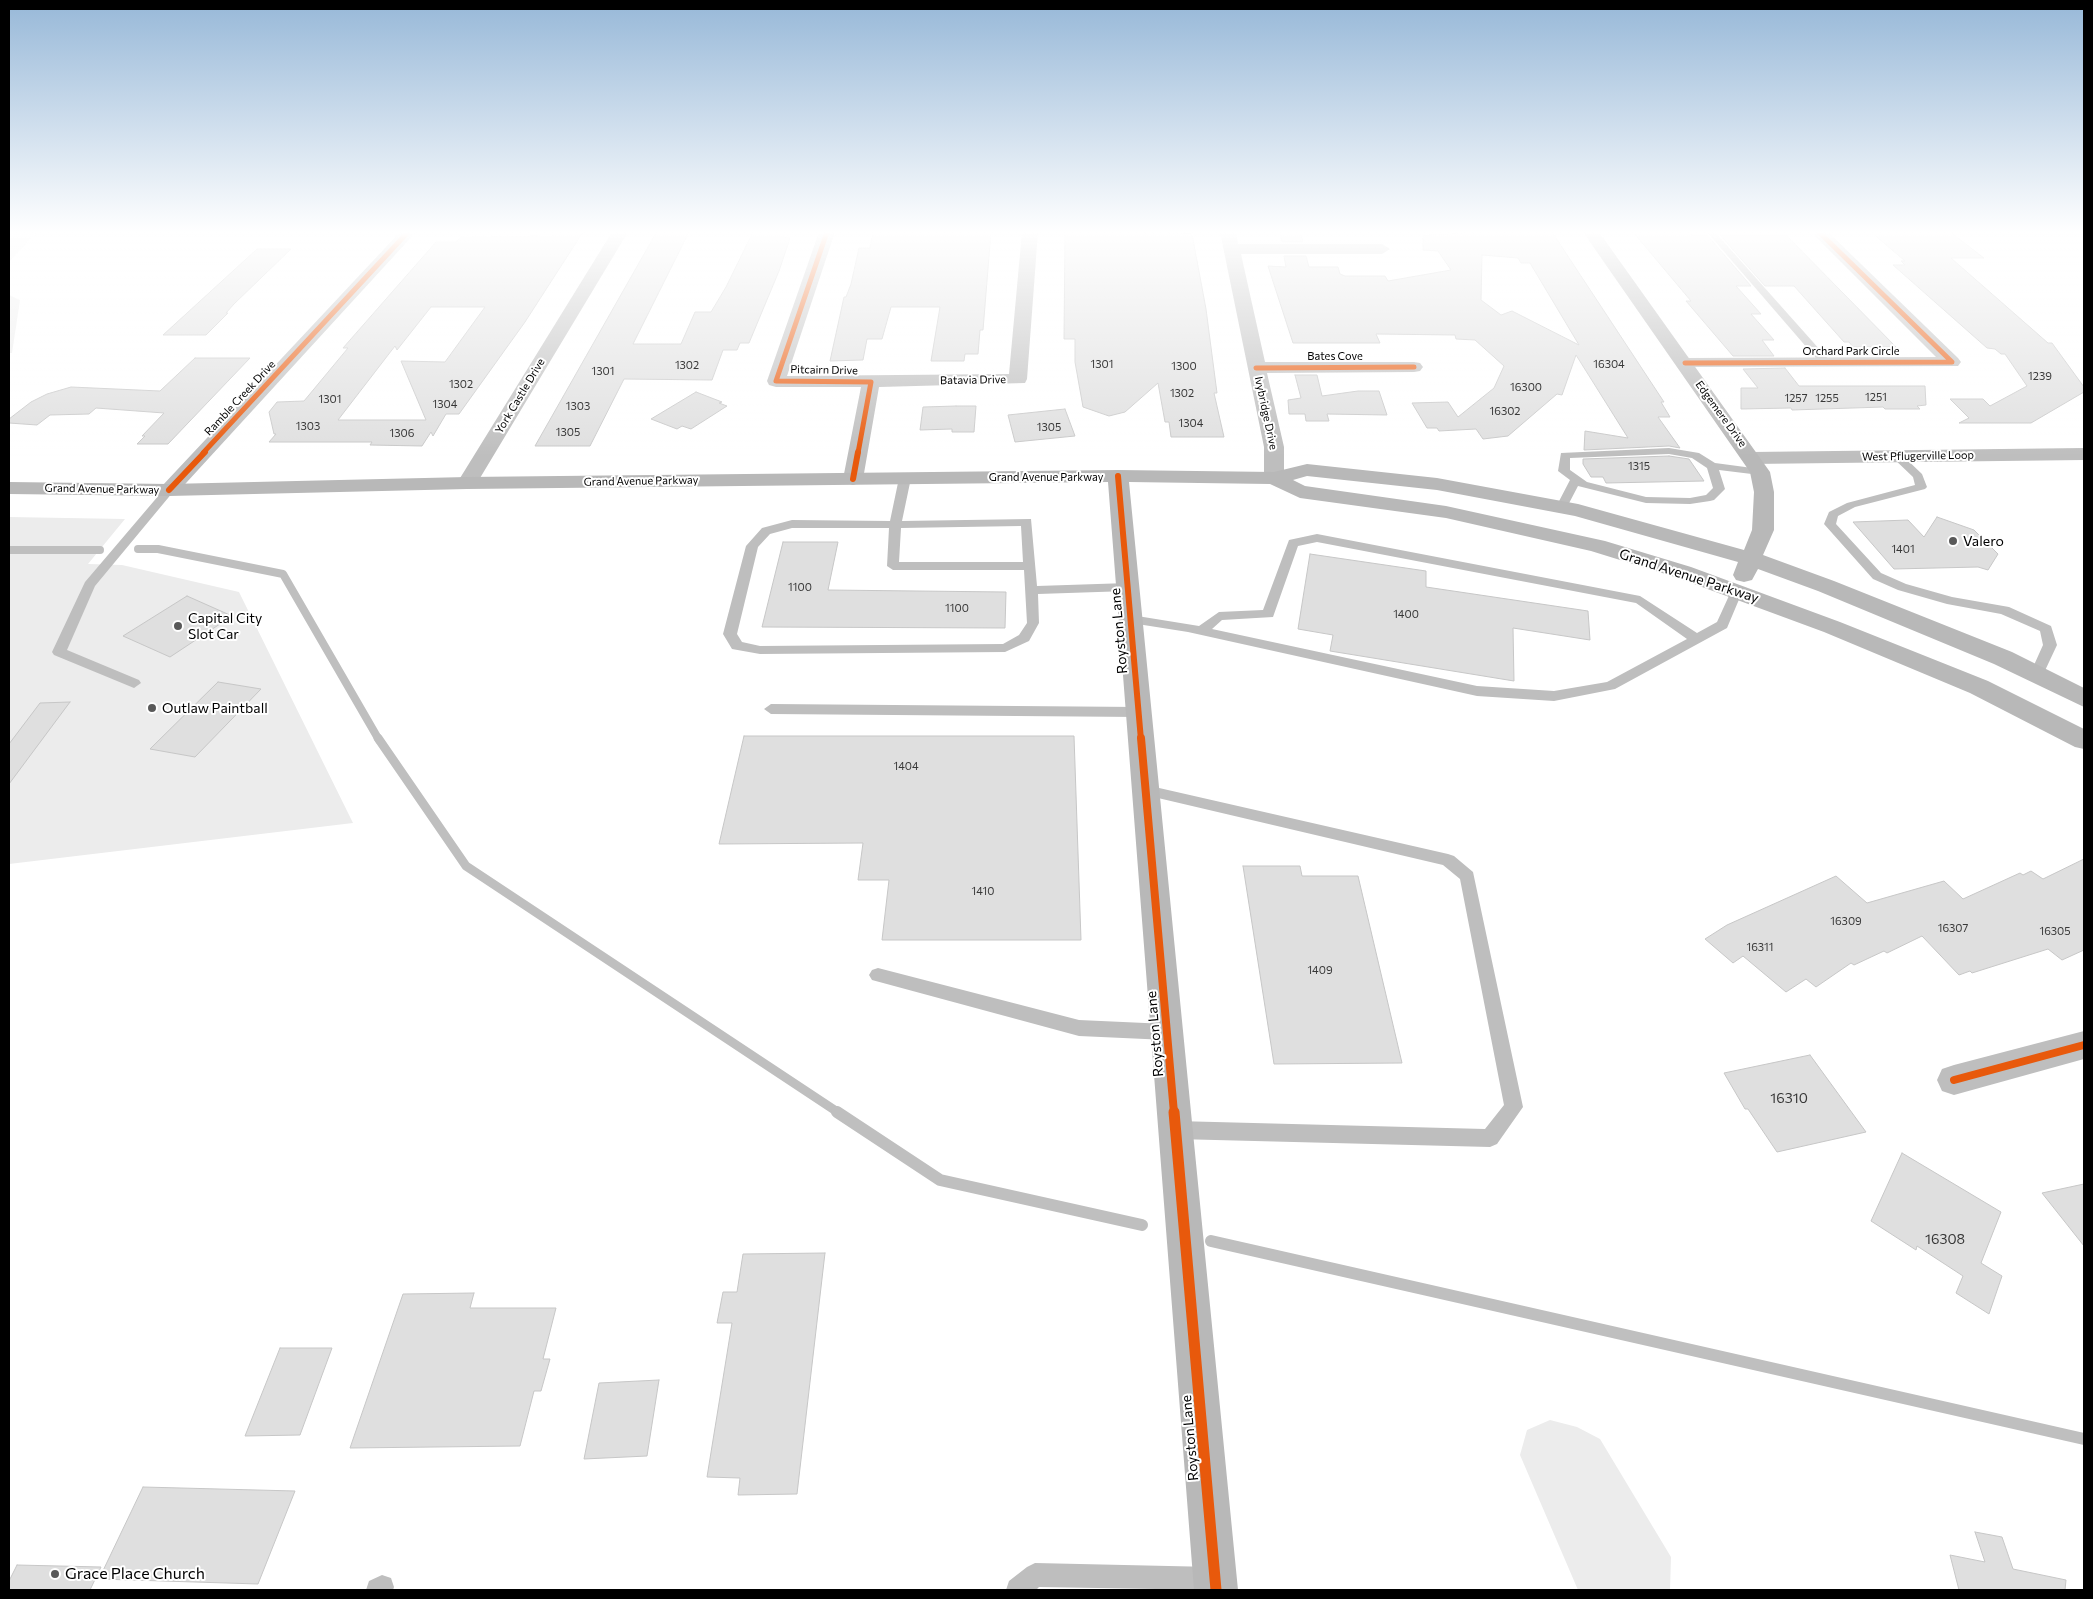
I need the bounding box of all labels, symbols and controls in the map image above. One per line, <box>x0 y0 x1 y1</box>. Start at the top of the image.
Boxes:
street label: Orchard Park Circle <box>1802 344 1900 358</box>
street label: Bates Cove <box>1307 349 1363 363</box>
street label: York Castle Drive <box>492 356 548 436</box>
house number: 1301 <box>1091 357 1113 371</box>
house number: 16304 <box>1593 357 1625 371</box>
street label: Ramble Creek Drive <box>202 358 278 438</box>
house number: 1302 <box>675 358 699 372</box>
house number: 1300 <box>1171 359 1197 373</box>
street label: Pitcairn Drive <box>790 363 858 377</box>
house number: 1301 <box>592 364 614 378</box>
house number: 1239 <box>2028 369 2052 383</box>
street label: Batavia Drive <box>940 373 1006 387</box>
street label: Ivybridge Drive <box>1252 375 1280 451</box>
house number: 1302 <box>449 377 473 391</box>
street label: Edgemere Drive <box>1693 378 1749 450</box>
house number: 16300 <box>1510 380 1542 394</box>
house number: 1302 <box>1170 386 1194 400</box>
house number: 1251 <box>1865 390 1887 404</box>
house number: 1257 <box>1785 391 1807 405</box>
house number: 1255 <box>1815 391 1839 405</box>
house number: 1301 <box>319 392 341 406</box>
house number: 1304 <box>433 397 457 411</box>
house number: 1303 <box>566 399 590 413</box>
house number: 16302 <box>1490 404 1520 418</box>
house number: 1304 <box>1179 416 1203 430</box>
house number: 1303 <box>296 419 320 433</box>
house number: 1305 <box>1037 420 1061 434</box>
house number: 1305 <box>556 425 580 439</box>
house number: 1306 <box>390 426 414 440</box>
street label: West Pflugerville Loop <box>1862 448 1974 464</box>
house number: 1315 <box>1628 459 1650 473</box>
street label: Grand Avenue Parkway <box>989 470 1103 484</box>
street label: Grand Avenue Parkway <box>584 473 698 489</box>
street label: Grand Avenue Parkway <box>45 481 159 497</box>
place label: Valero <box>1963 533 2004 549</box>
marker: Valero <box>1947 535 1959 547</box>
house number: 1401 <box>1891 542 1915 556</box>
street label: Grand Avenue Parkway <box>1617 545 1761 607</box>
house number: 1100 <box>788 580 812 594</box>
street label: Royston Lane <box>1107 587 1131 675</box>
house number: 1100 <box>945 601 969 615</box>
house number: 1400 <box>1393 607 1419 621</box>
place label: Capital City Slot Car <box>188 610 262 642</box>
marker: Capital City Slot Car <box>172 620 184 632</box>
place label: Outlaw Paintball <box>162 700 268 716</box>
marker: Outlaw Paintball <box>146 702 158 714</box>
house number: 1404 <box>893 759 919 773</box>
house number: 1410 <box>972 884 994 898</box>
house number: 16309 <box>1830 914 1862 928</box>
house number: 16307 <box>1938 921 1968 935</box>
house number: 16305 <box>2039 924 2071 938</box>
house number: 16311 <box>1746 940 1774 954</box>
house number: 1409 <box>1307 963 1333 977</box>
street label: Royston Lane <box>1143 990 1167 1078</box>
house number: 16310 <box>1770 1090 1808 1106</box>
house number: 16308 <box>1925 1231 1965 1247</box>
street label: Royston Lane <box>1178 1394 1202 1482</box>
place label: Grace Place Church <box>65 1564 205 1584</box>
marker: Grace Place Church <box>49 1568 61 1580</box>

